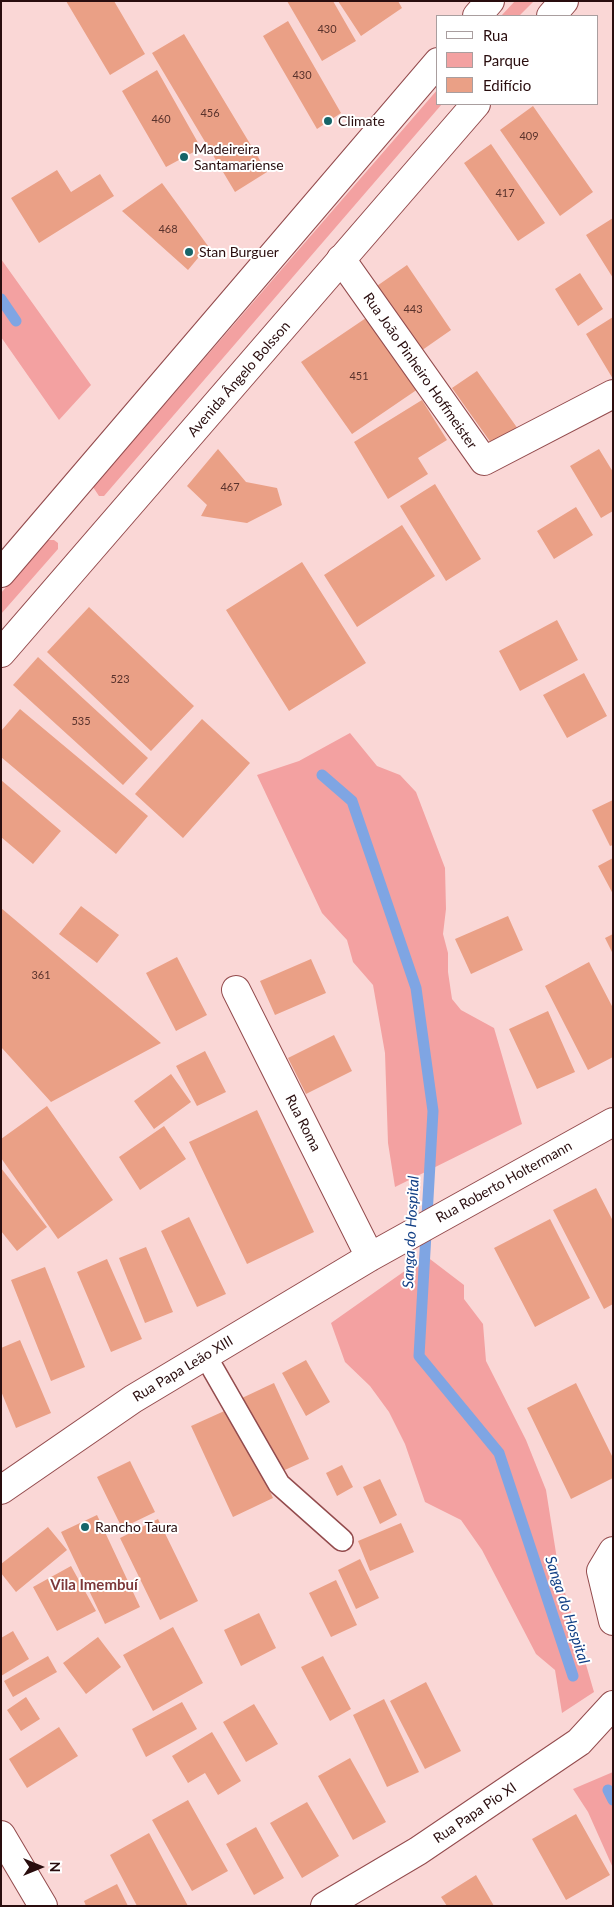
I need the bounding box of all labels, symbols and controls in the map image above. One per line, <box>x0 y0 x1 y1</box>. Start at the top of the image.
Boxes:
legend <box>436 15 599 105</box>
house number: 430 <box>317 22 337 36</box>
text: Rua <box>483 26 508 44</box>
text: Parque <box>483 51 529 69</box>
house number: 430 <box>292 68 312 82</box>
text: Edifício <box>483 76 531 94</box>
house number: 456 <box>200 106 220 120</box>
house number: 460 <box>151 112 171 126</box>
place label: Climate <box>338 113 385 129</box>
marker: Climate <box>322 115 334 127</box>
house number: 409 <box>519 129 539 143</box>
place label: Madeireira Santamariense <box>194 141 284 174</box>
marker: Madeireira Santamariense <box>178 151 190 163</box>
house number: 417 <box>495 186 515 200</box>
house number: 468 <box>158 222 178 236</box>
place label: Stan Burguer <box>199 244 279 260</box>
marker: Stan Burguer <box>183 246 195 258</box>
street label: Rua João Pinheiro Hoffmeister <box>360 290 480 452</box>
house number: 443 <box>403 302 423 316</box>
street label: Avenida Ângelo Bolsson <box>184 318 294 440</box>
house number: 451 <box>349 369 369 383</box>
house number: 467 <box>220 480 240 494</box>
house number: 523 <box>110 672 130 686</box>
house number: 535 <box>71 714 91 728</box>
house number: 361 <box>31 968 51 982</box>
street label: Rua Roma <box>282 1092 324 1154</box>
street label: Rua Roberto Holtermann <box>433 1138 575 1226</box>
water label: Sanga do Hospital <box>399 1175 423 1289</box>
street label: Rua Papa Leão XIII <box>130 1333 236 1405</box>
place label: Rancho Taura <box>95 1519 178 1535</box>
marker: Rancho Taura <box>79 1521 91 1533</box>
water label: Sanga do Hospital <box>541 1554 593 1666</box>
district label: Vila Imembuí <box>50 1576 138 1594</box>
street label: Rua Papa Pio XI <box>430 1779 520 1847</box>
north arrow <box>15 1842 65 1892</box>
text: N <box>47 1862 64 1872</box>

